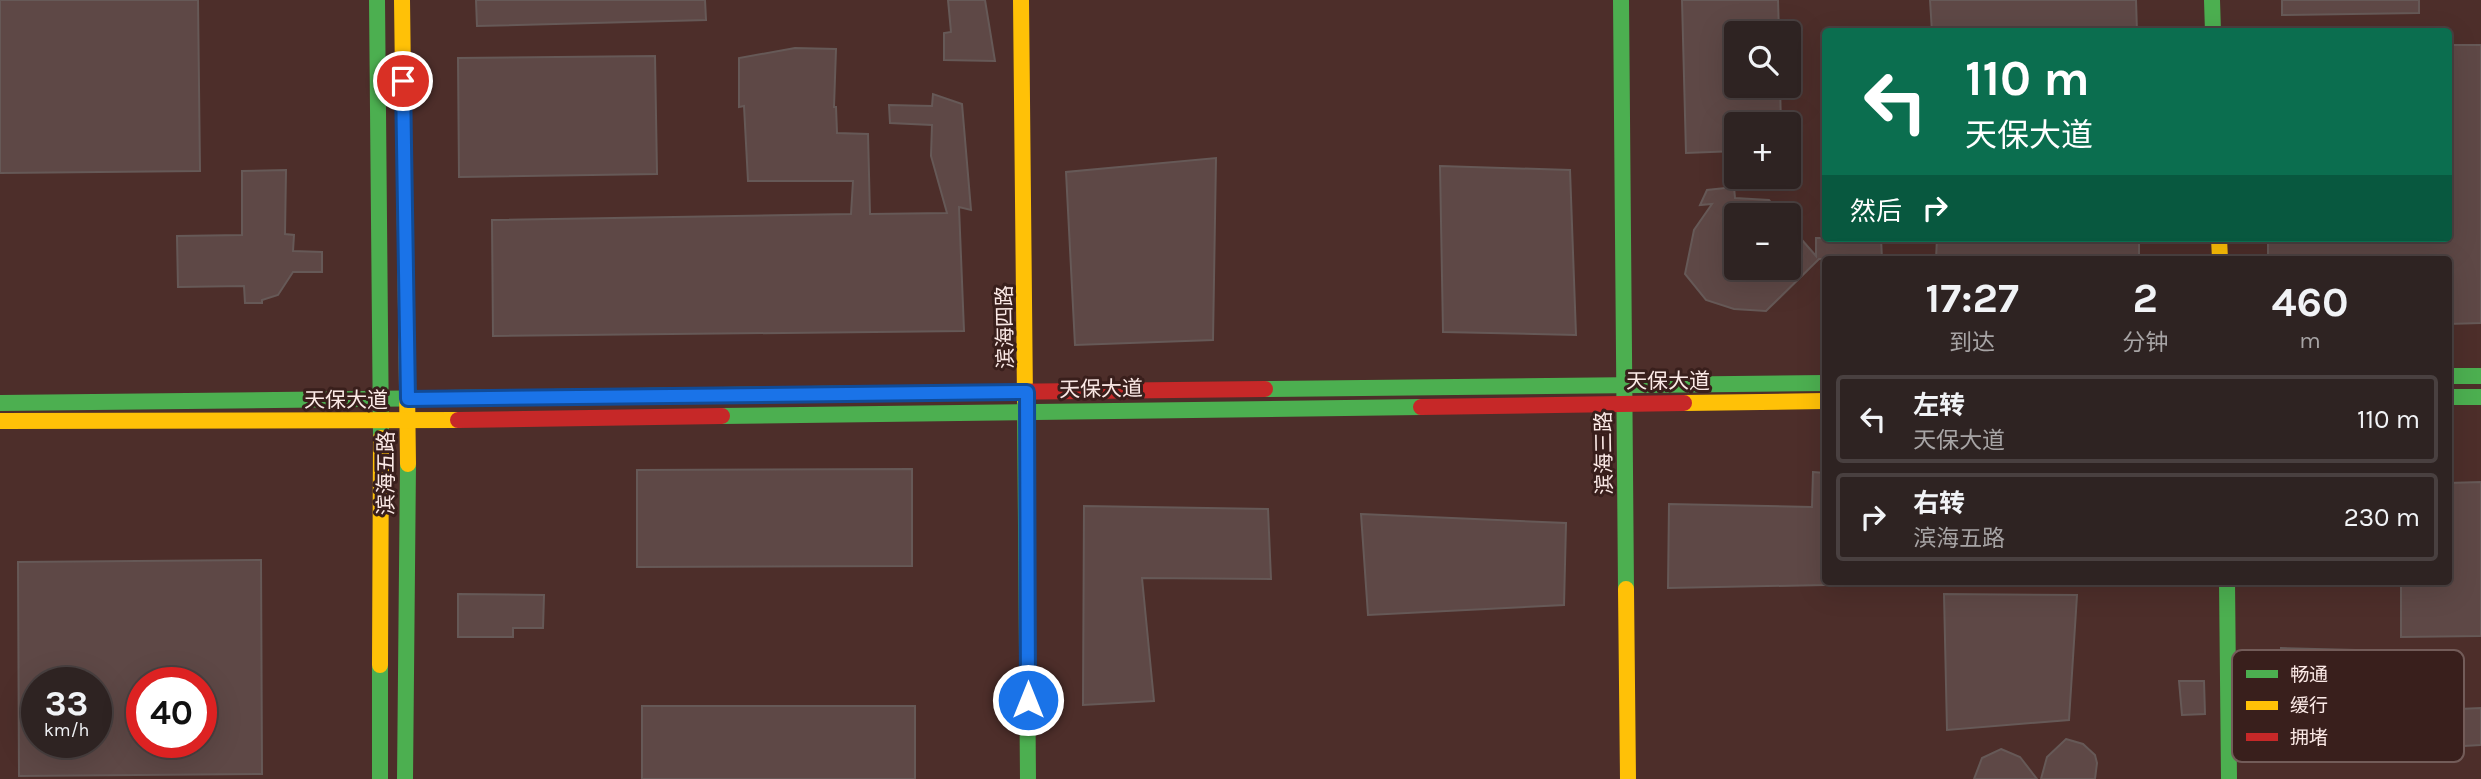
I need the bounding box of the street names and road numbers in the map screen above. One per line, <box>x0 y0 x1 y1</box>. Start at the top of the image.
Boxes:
street label: 滨海四路 <box>992 285 1018 369</box>
street label: 天保大道 <box>1626 369 1710 393</box>
street label: 天保大道 <box>1059 376 1143 402</box>
street label: 天保大道 <box>304 388 388 412</box>
street label: 滨海三路 <box>1591 411 1617 495</box>
street label: 滨海五路 <box>374 431 398 515</box>

